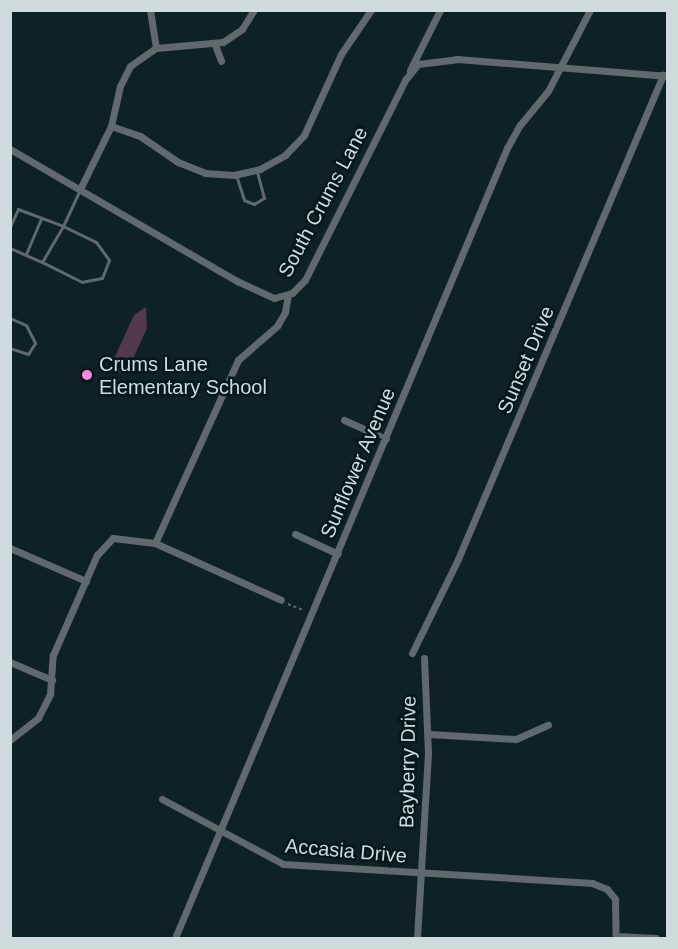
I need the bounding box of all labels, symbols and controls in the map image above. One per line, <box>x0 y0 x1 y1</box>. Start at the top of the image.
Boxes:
street label: South Crums Lane <box>273 123 373 281</box>
street label: Sunset Drive <box>493 303 559 417</box>
place label: Crums Lane Elementary School <box>99 352 267 399</box>
marker: Crums Lane Elementary School <box>80 368 94 382</box>
street label: Sunflower Avenue <box>315 384 401 542</box>
street label: Bayberry Drive <box>395 696 421 828</box>
street label: Accasia Drive <box>284 834 408 868</box>

